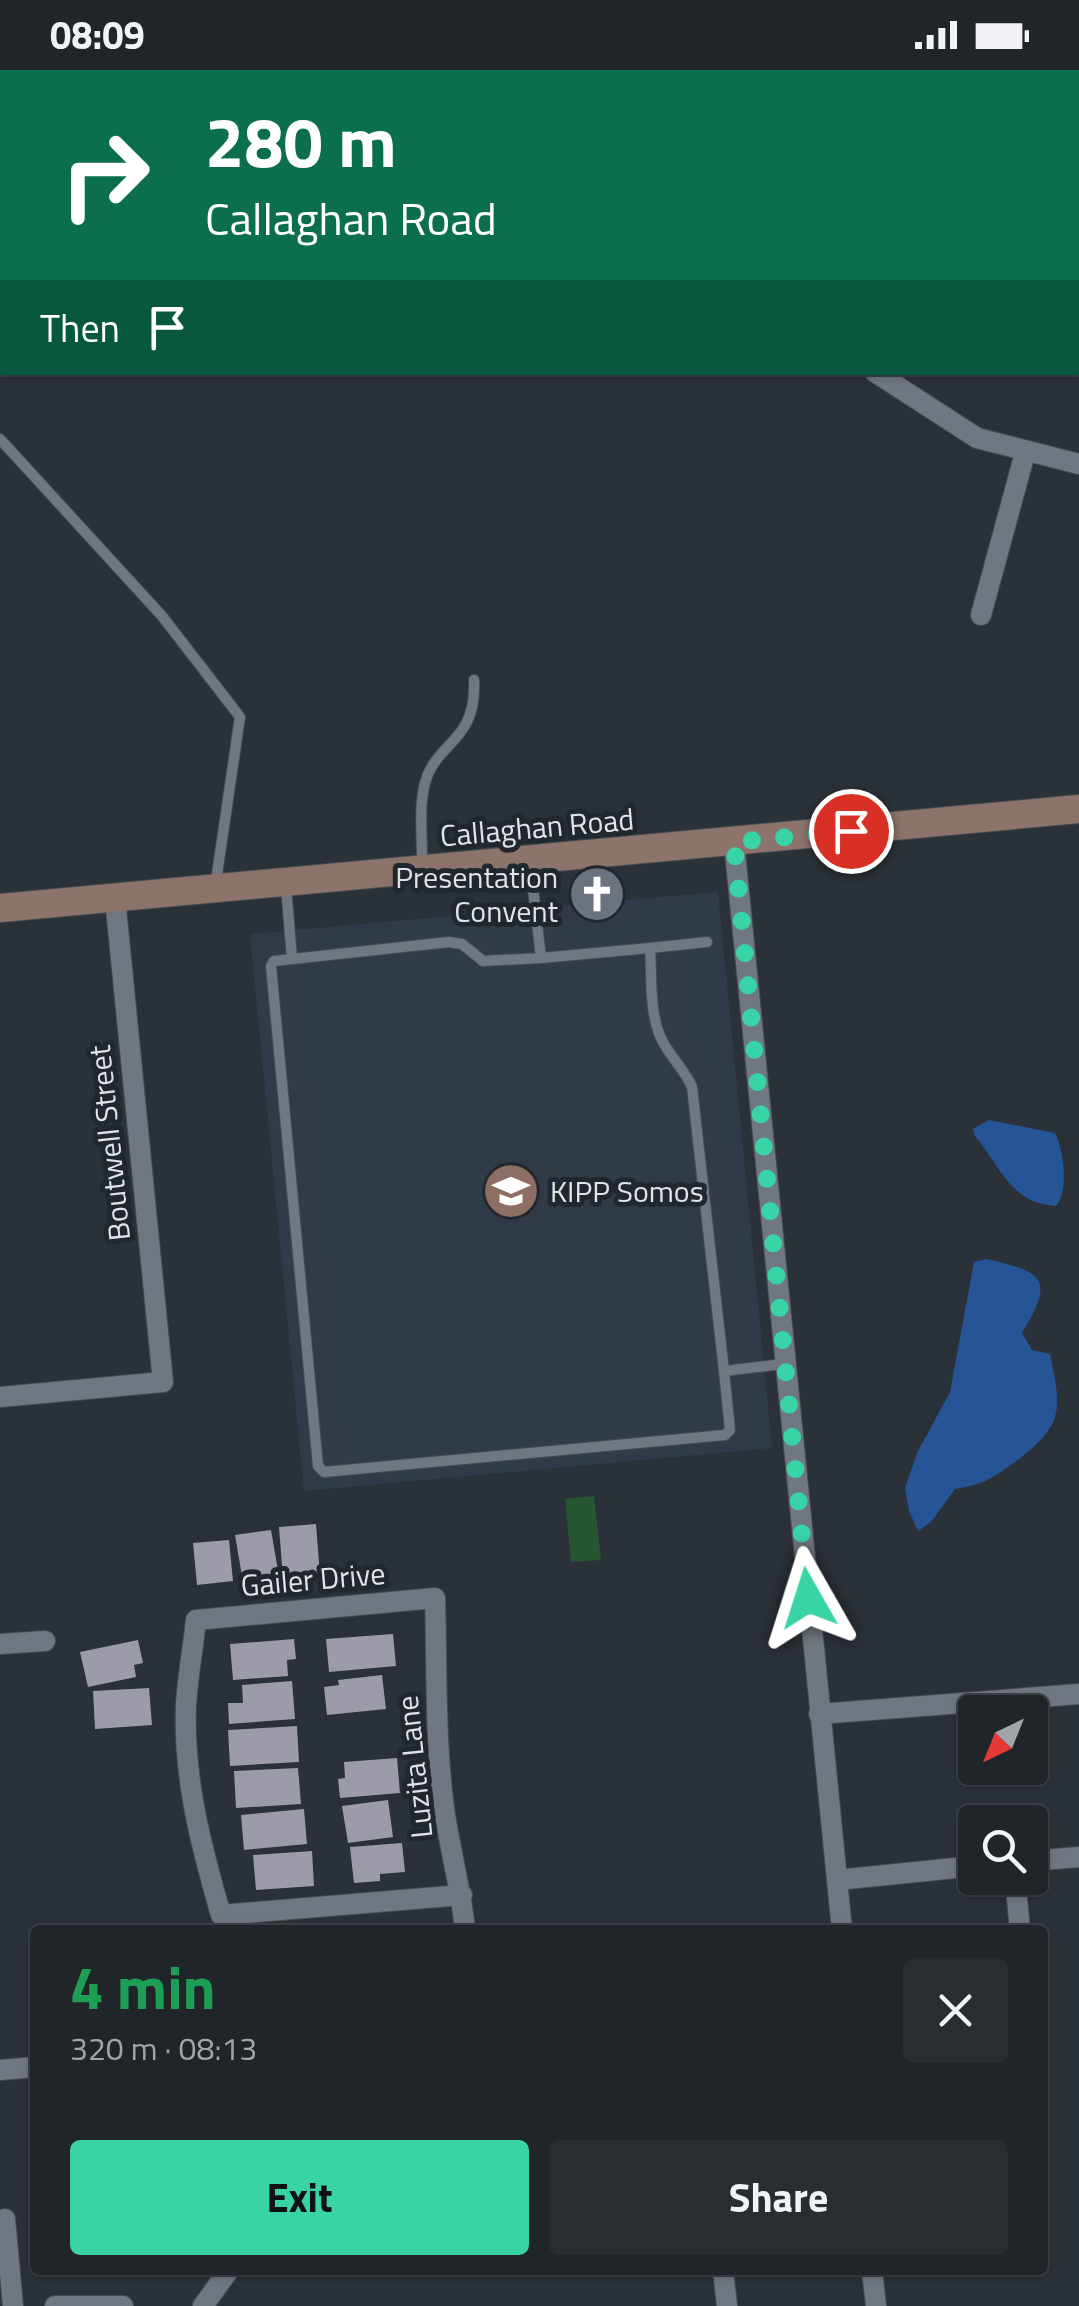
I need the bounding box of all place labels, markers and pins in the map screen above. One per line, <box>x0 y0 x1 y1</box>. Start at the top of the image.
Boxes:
pin <box>809 789 894 874</box>
place label: Presentation Convent <box>395 854 558 934</box>
church icon: Presentation Convent <box>567 864 627 924</box>
school or university icon: KIPP Somos <box>481 1161 541 1221</box>
place label: KIPP Somos <box>550 1168 704 1214</box>

